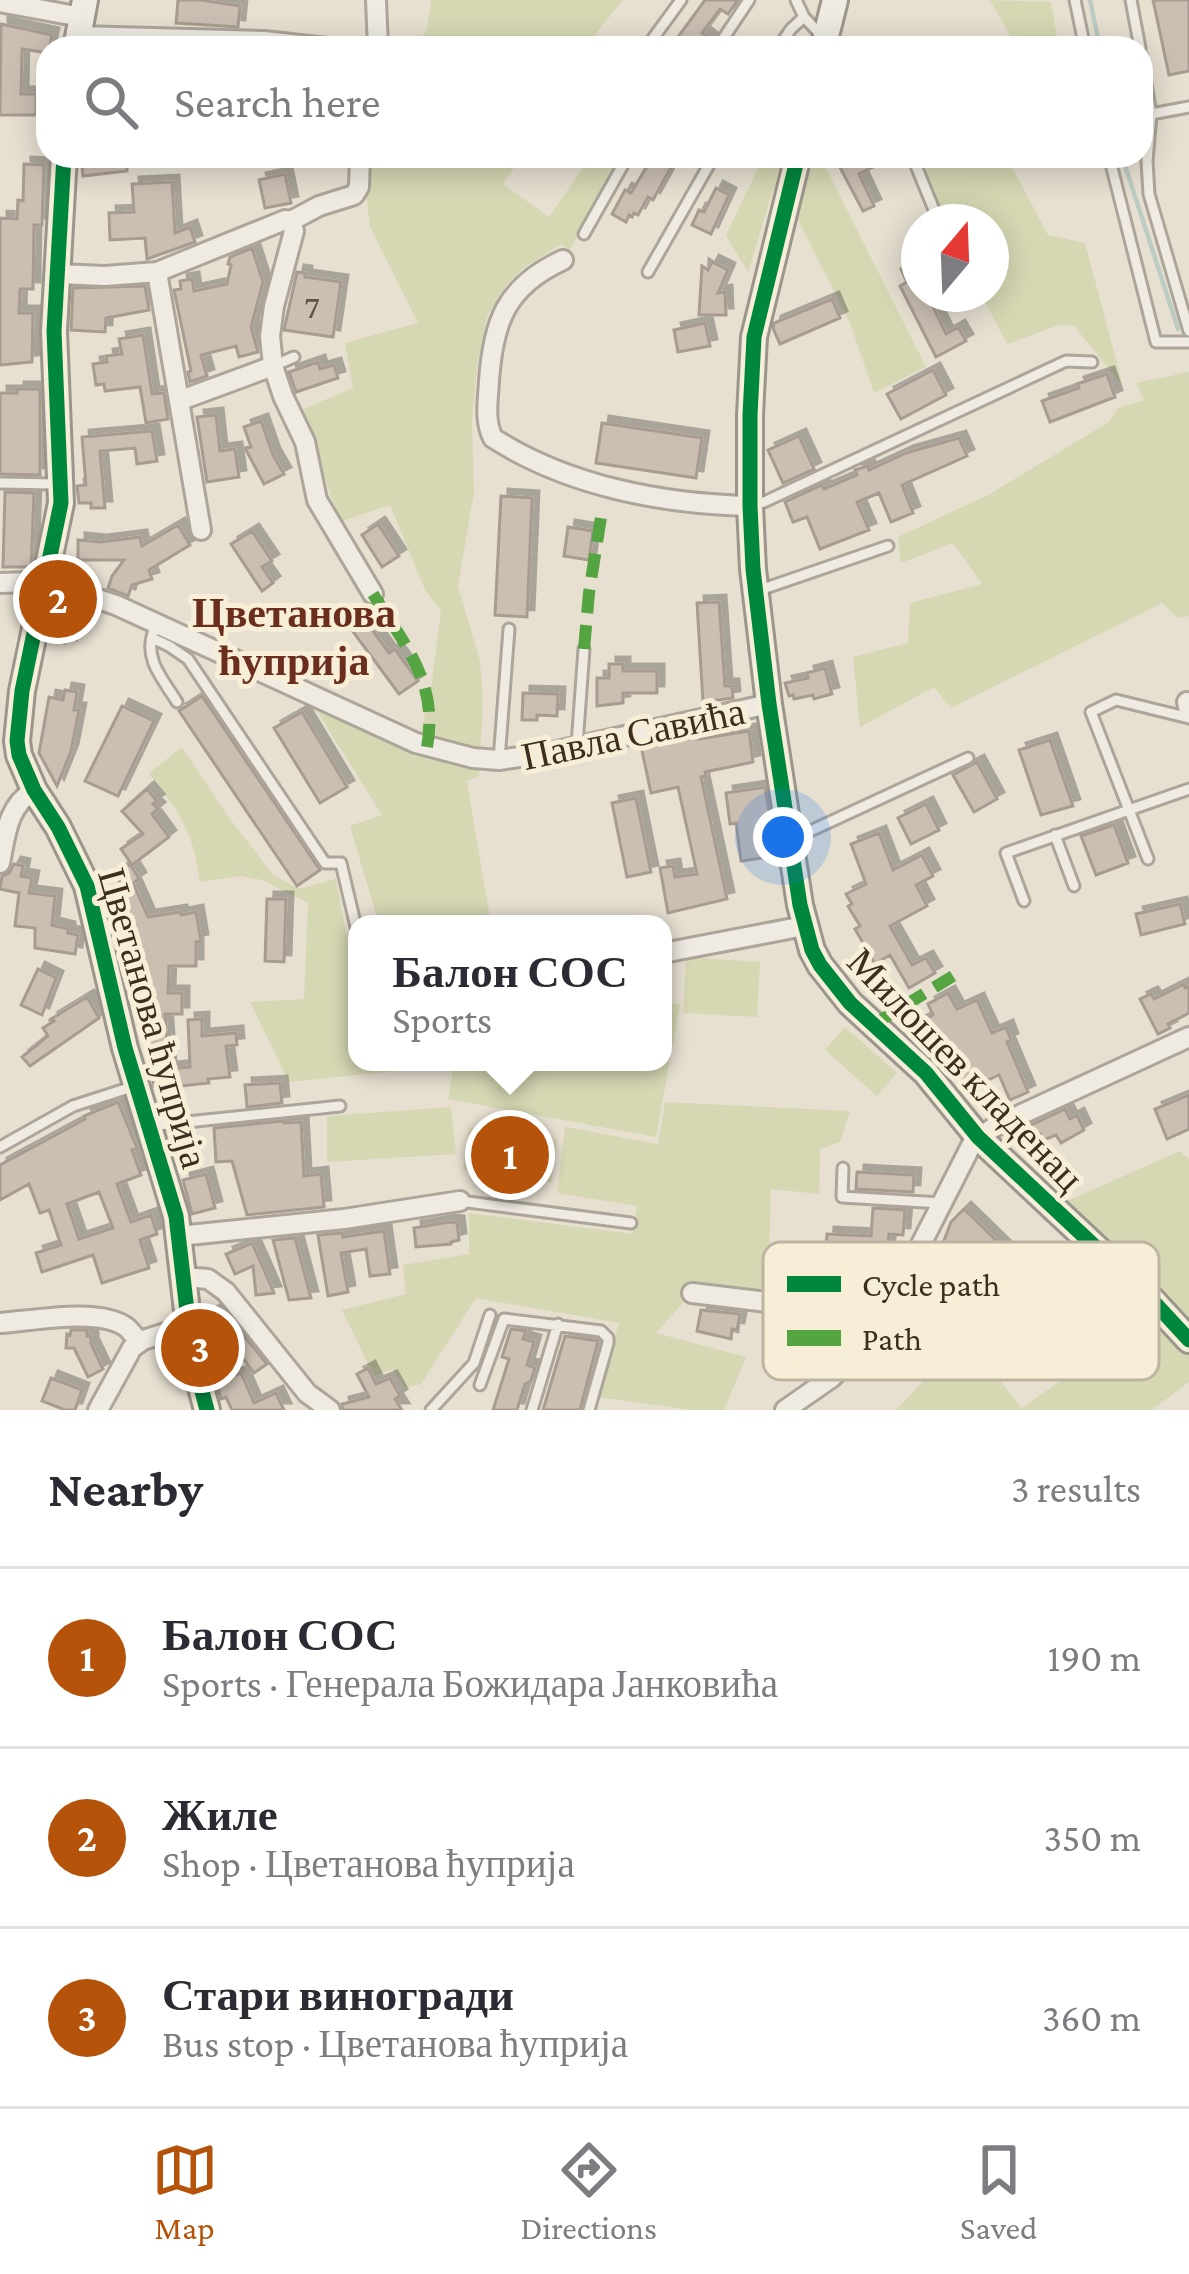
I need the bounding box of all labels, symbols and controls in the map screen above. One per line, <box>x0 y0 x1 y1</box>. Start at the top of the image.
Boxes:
search box <box>36 36 1153 168</box>
icon: search <box>78 69 144 135</box>
text: Search here <box>174 77 381 127</box>
north arrow <box>901 204 1009 312</box>
house number: 7 <box>304 288 320 325</box>
pin: 2 <box>19 554 97 644</box>
district label: Цветанова ћуприја <box>192 589 396 684</box>
street label: Павла Савића <box>518 689 749 778</box>
your location <box>753 807 813 867</box>
street label: Цветанова ћуприја <box>89 863 217 1173</box>
popup <box>348 915 672 1071</box>
street label: Милошев кладенац <box>839 939 1092 1199</box>
text: Балон СОС <box>392 947 628 997</box>
text: Sports <box>392 998 492 1041</box>
pin: 1 <box>471 1110 549 1200</box>
legend <box>763 1242 1159 1380</box>
text: Cycle path <box>862 1266 1000 1303</box>
pin: 3 <box>161 1303 239 1393</box>
text: Path <box>862 1320 922 1357</box>
text: Nearby <box>48 1460 203 1517</box>
text: 3 results <box>1011 1467 1141 1510</box>
text: Балон СОС <box>162 1610 398 1660</box>
text: 1 <box>80 1636 94 1679</box>
text: 190 m <box>1048 1636 1141 1679</box>
text: Sports · Генерала Божидара Јанковића <box>162 1662 778 1705</box>
text: Жиле <box>162 1790 278 1840</box>
text: 2 <box>77 1816 97 1859</box>
text: 350 m <box>1043 1816 1141 1859</box>
text: Shop · Цветанова ћуприја <box>162 1842 575 1885</box>
text: Стари виногради <box>162 1970 514 2020</box>
text: 3 <box>77 1996 97 2039</box>
text: 360 m <box>1042 1996 1141 2039</box>
text: Bus stop · Цветанова ћуприја <box>162 2022 628 2065</box>
tab: Map <box>152 2137 218 2246</box>
tab: Directions <box>521 2137 657 2246</box>
tab: Saved <box>960 2137 1037 2246</box>

